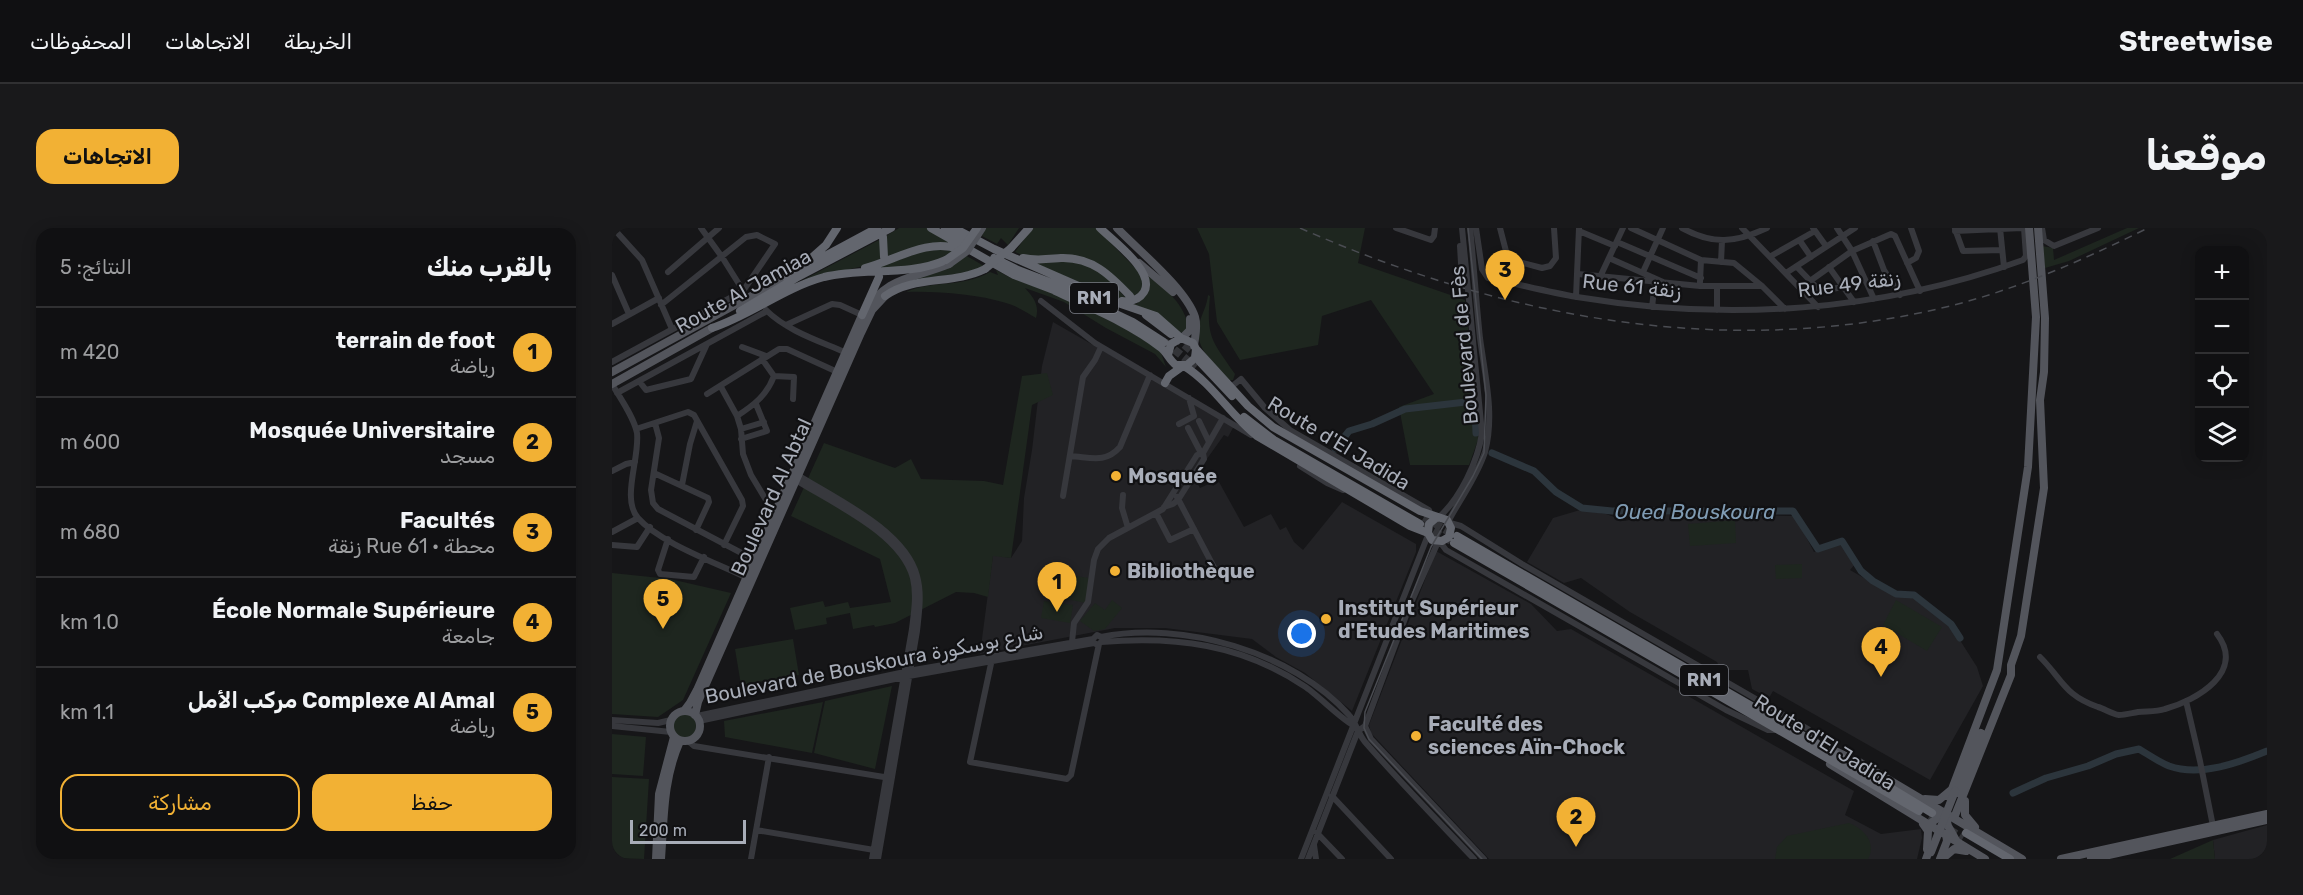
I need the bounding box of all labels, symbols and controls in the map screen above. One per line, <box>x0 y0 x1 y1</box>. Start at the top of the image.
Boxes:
text: Streetwise <box>2119 25 2273 58</box>
text: المحفوظات <box>30 29 132 54</box>
text: الاتجاهات <box>165 29 251 54</box>
text: الخريطة <box>284 29 352 54</box>
button: الاتجاهات <box>36 129 179 184</box>
text: موقعنا <box>2145 131 2267 181</box>
street label: Route Al Jamiaa <box>671 244 815 338</box>
map controls <box>2195 246 2249 462</box>
button: + <box>2195 246 2249 300</box>
pin: 3 <box>1486 250 1524 300</box>
text: بالقرب منك <box>427 252 552 283</box>
text: النتائج: 5 <box>60 255 132 279</box>
street label: Boulevard de Fès <box>1445 265 1483 425</box>
street label: Rue 49 زنقة <box>1796 266 1902 302</box>
street label: Rue 61 زنقة <box>1581 269 1683 303</box>
road number: RN1 <box>1070 283 1118 313</box>
button: − <box>2195 300 2249 354</box>
text: terrain de foot <box>336 327 495 354</box>
text: 420 m <box>60 340 120 364</box>
text: 1 <box>528 340 537 364</box>
text: رياضة <box>450 354 495 378</box>
button: locate <box>2195 354 2249 408</box>
street label: Route d'El Jadida <box>1263 391 1415 495</box>
button: layers <box>2195 408 2249 462</box>
street label: Boulevard Al Abtal <box>726 415 816 579</box>
text: Mosquée Universitaire <box>249 417 495 444</box>
text: 600 m <box>60 430 120 454</box>
text: 2 <box>526 430 539 454</box>
text: مسجد <box>440 444 495 468</box>
place label: Mosquée <box>1128 464 1217 488</box>
marker: Mosquée <box>1109 469 1123 483</box>
water label: Oued Bouskoura <box>1614 499 1776 524</box>
text: Facultés <box>400 507 495 534</box>
text: 680 m <box>60 520 120 544</box>
text: 3 <box>526 520 539 544</box>
text: محطة · Rue 61 زنقة <box>328 534 495 558</box>
place label: Bibliothèque <box>1127 559 1255 583</box>
pin: 1 <box>1038 562 1076 612</box>
marker: Bibliothèque <box>1108 564 1122 578</box>
pin: 5 <box>644 580 682 629</box>
place label: Institut Supérieur d'Etudes Maritimes <box>1338 596 1530 643</box>
text: École Normale Supérieure <box>212 597 495 624</box>
text: 1.0 km <box>60 610 119 634</box>
text: 4 <box>526 610 539 634</box>
marker: Institut Supérieur d'Etudes Maritimes <box>1319 612 1333 626</box>
street label: Boulevard de Bouskoura شارع بوسكورة <box>703 619 1046 711</box>
your location <box>1287 619 1316 648</box>
text: جامعة <box>442 624 495 648</box>
pin: 4 <box>1862 628 1900 677</box>
road number: RN1 <box>1680 665 1728 695</box>
text: Complexe Al Amal مركب الأمل <box>188 687 495 714</box>
street label: Route d'El Jadida <box>1750 689 1900 795</box>
text: 1.1 km <box>60 700 114 724</box>
text: 5 <box>526 700 539 724</box>
place label: Faculté des sciences Aïn-Chock <box>1428 712 1625 759</box>
text: رياضة <box>450 714 495 738</box>
marker: Faculté des sciences Aïn-Chock <box>1409 729 1423 743</box>
button: مشاركة <box>60 774 300 831</box>
button: حفظ <box>312 774 552 831</box>
pin: 2 <box>1556 798 1596 847</box>
scale bar <box>630 817 746 844</box>
text: 200 m <box>639 821 687 840</box>

